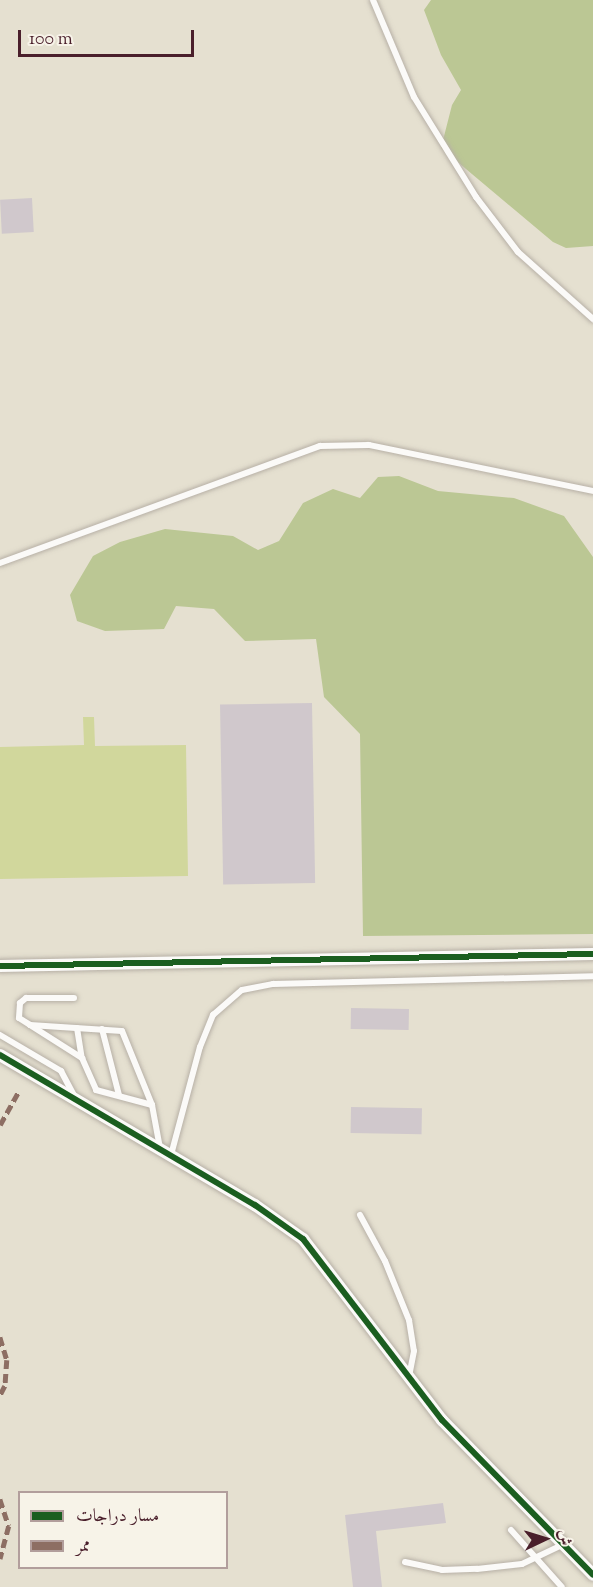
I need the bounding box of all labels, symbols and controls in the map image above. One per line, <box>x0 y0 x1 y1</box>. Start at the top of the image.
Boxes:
scale bar <box>21 18 196 56</box>
text: 100 m <box>29 27 73 53</box>
legend <box>18 1491 228 1569</box>
text: مسار دراجات <box>76 1504 159 1530</box>
north arrow <box>515 1509 575 1569</box>
text: ش <box>551 1529 575 1546</box>
text: ممر <box>76 1534 90 1560</box>

